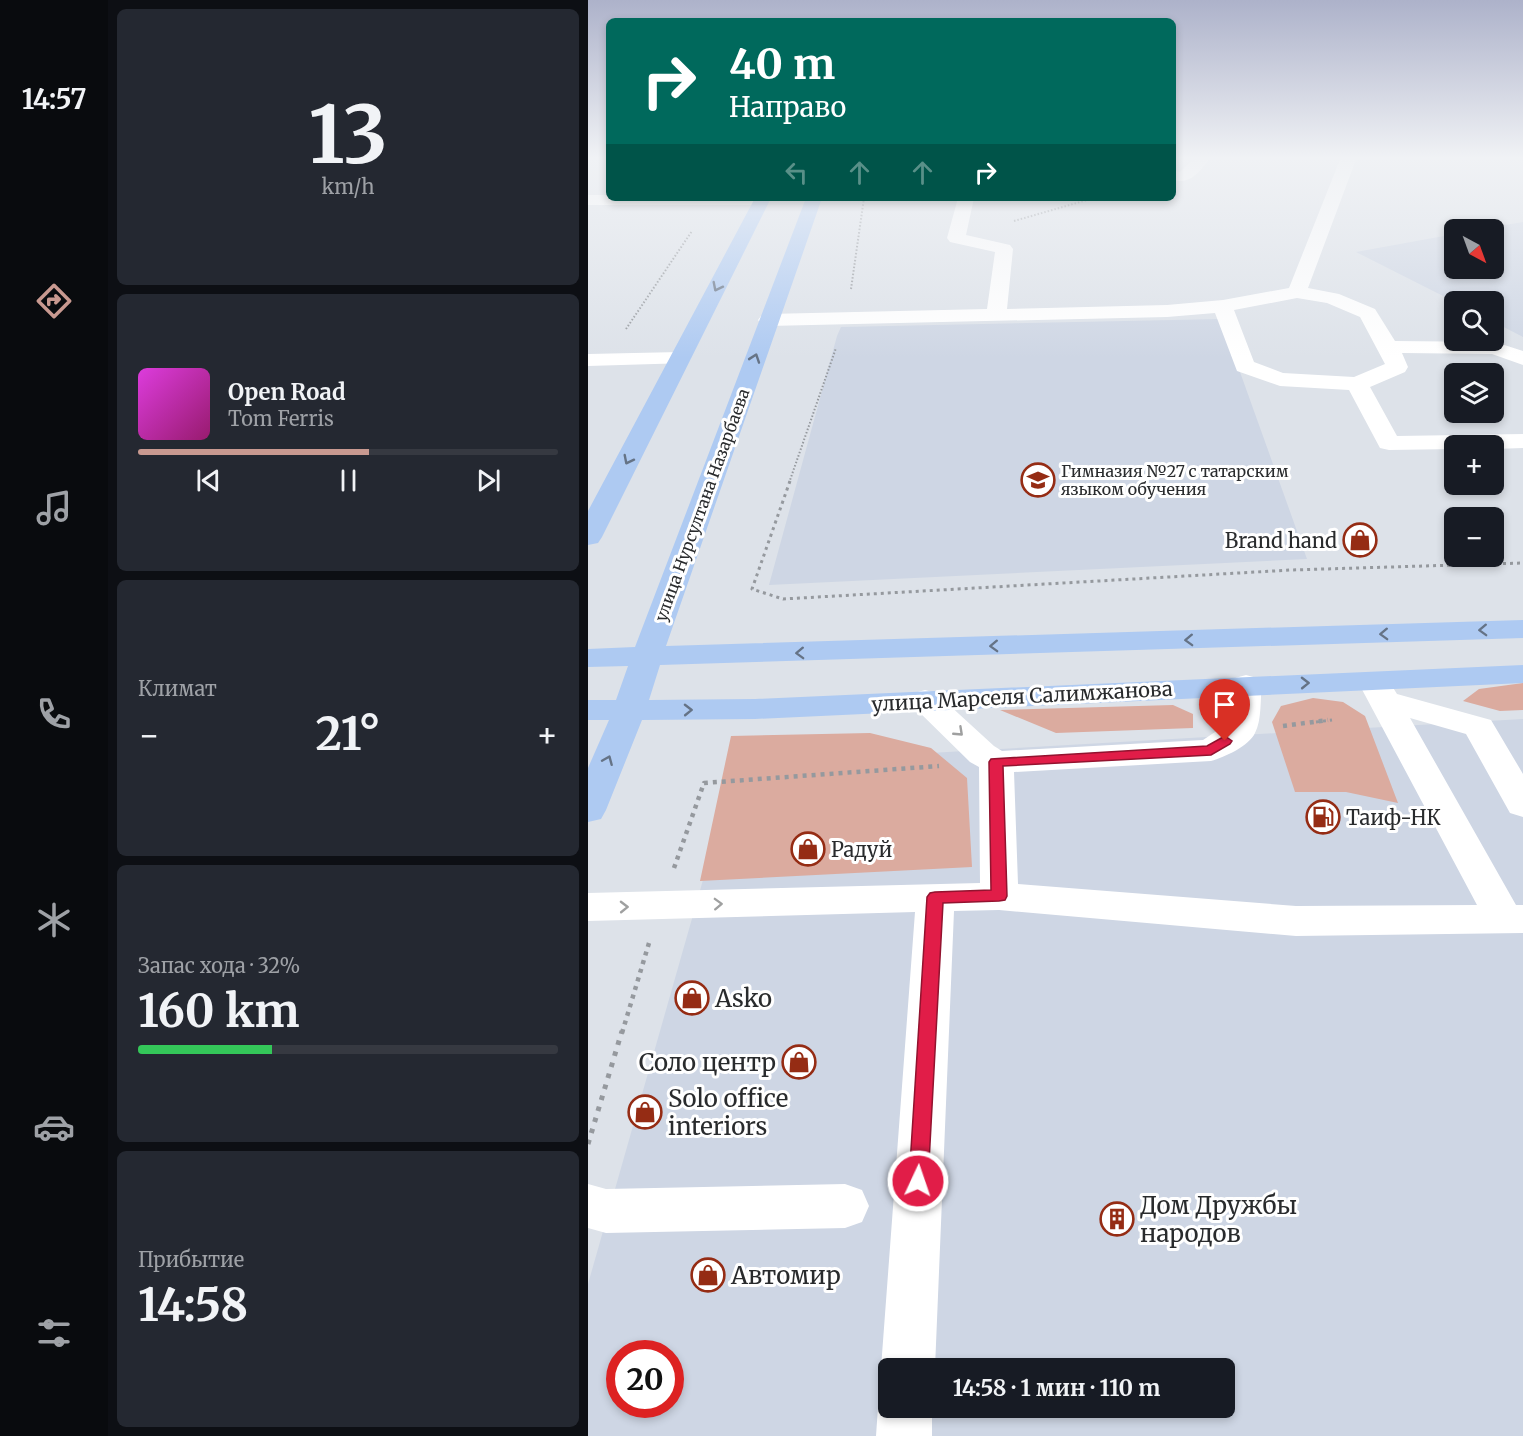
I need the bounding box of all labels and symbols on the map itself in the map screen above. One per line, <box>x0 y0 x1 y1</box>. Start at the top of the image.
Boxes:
north arrow <box>1444 219 1504 279</box>
one-way arrow <box>713 281 724 292</box>
one-way arrow <box>748 353 760 364</box>
street label: улица Нурсултана Назарбаева <box>650 385 754 624</box>
one-way arrow <box>623 454 635 465</box>
place label: Гимназия №27 с татарским языком обучения <box>1061 461 1289 499</box>
school or university icon: Гимназия №27 с татарским языком обучения <box>1020 462 1056 498</box>
shop icon: Brand hand <box>1342 522 1378 558</box>
place label: Brand hand <box>1225 528 1337 553</box>
one-way arrow <box>1478 624 1487 637</box>
one-way arrow <box>1380 628 1389 640</box>
one-way arrow <box>1185 634 1194 646</box>
one-way arrow <box>990 640 999 653</box>
one-way arrow <box>795 646 804 659</box>
street label: улица Марселя Салимжанова <box>871 676 1173 716</box>
one-way arrow <box>1300 677 1309 690</box>
pin <box>1199 679 1250 741</box>
one-way arrow <box>683 704 692 716</box>
one-way arrow <box>952 725 963 736</box>
one-way arrow <box>601 756 613 767</box>
fuel station icon: Таиф-НК <box>1305 799 1341 835</box>
place label: Таиф-НК <box>1346 805 1441 830</box>
shop icon: Радуй <box>790 831 826 867</box>
place label: Радуй <box>831 837 892 862</box>
one-way arrow <box>714 898 723 910</box>
one-way arrow <box>619 900 628 913</box>
shop icon: Asko <box>674 980 710 1016</box>
place label: Asko <box>714 983 772 1014</box>
shop icon: Соло центр <box>781 1044 817 1080</box>
place label: Соло центр <box>639 1047 776 1078</box>
place label: Solo office interiors <box>668 1083 788 1142</box>
shop icon: Solo office interiors <box>627 1094 663 1130</box>
position arrow <box>886 1149 950 1213</box>
place label: Дом Дружбы народов <box>1140 1190 1297 1249</box>
building icon: Дом Дружбы народов <box>1099 1201 1135 1237</box>
shop icon: Автомир <box>690 1257 726 1293</box>
place label: Автомир <box>730 1260 841 1291</box>
speed limit sign: 20 <box>606 1340 684 1418</box>

